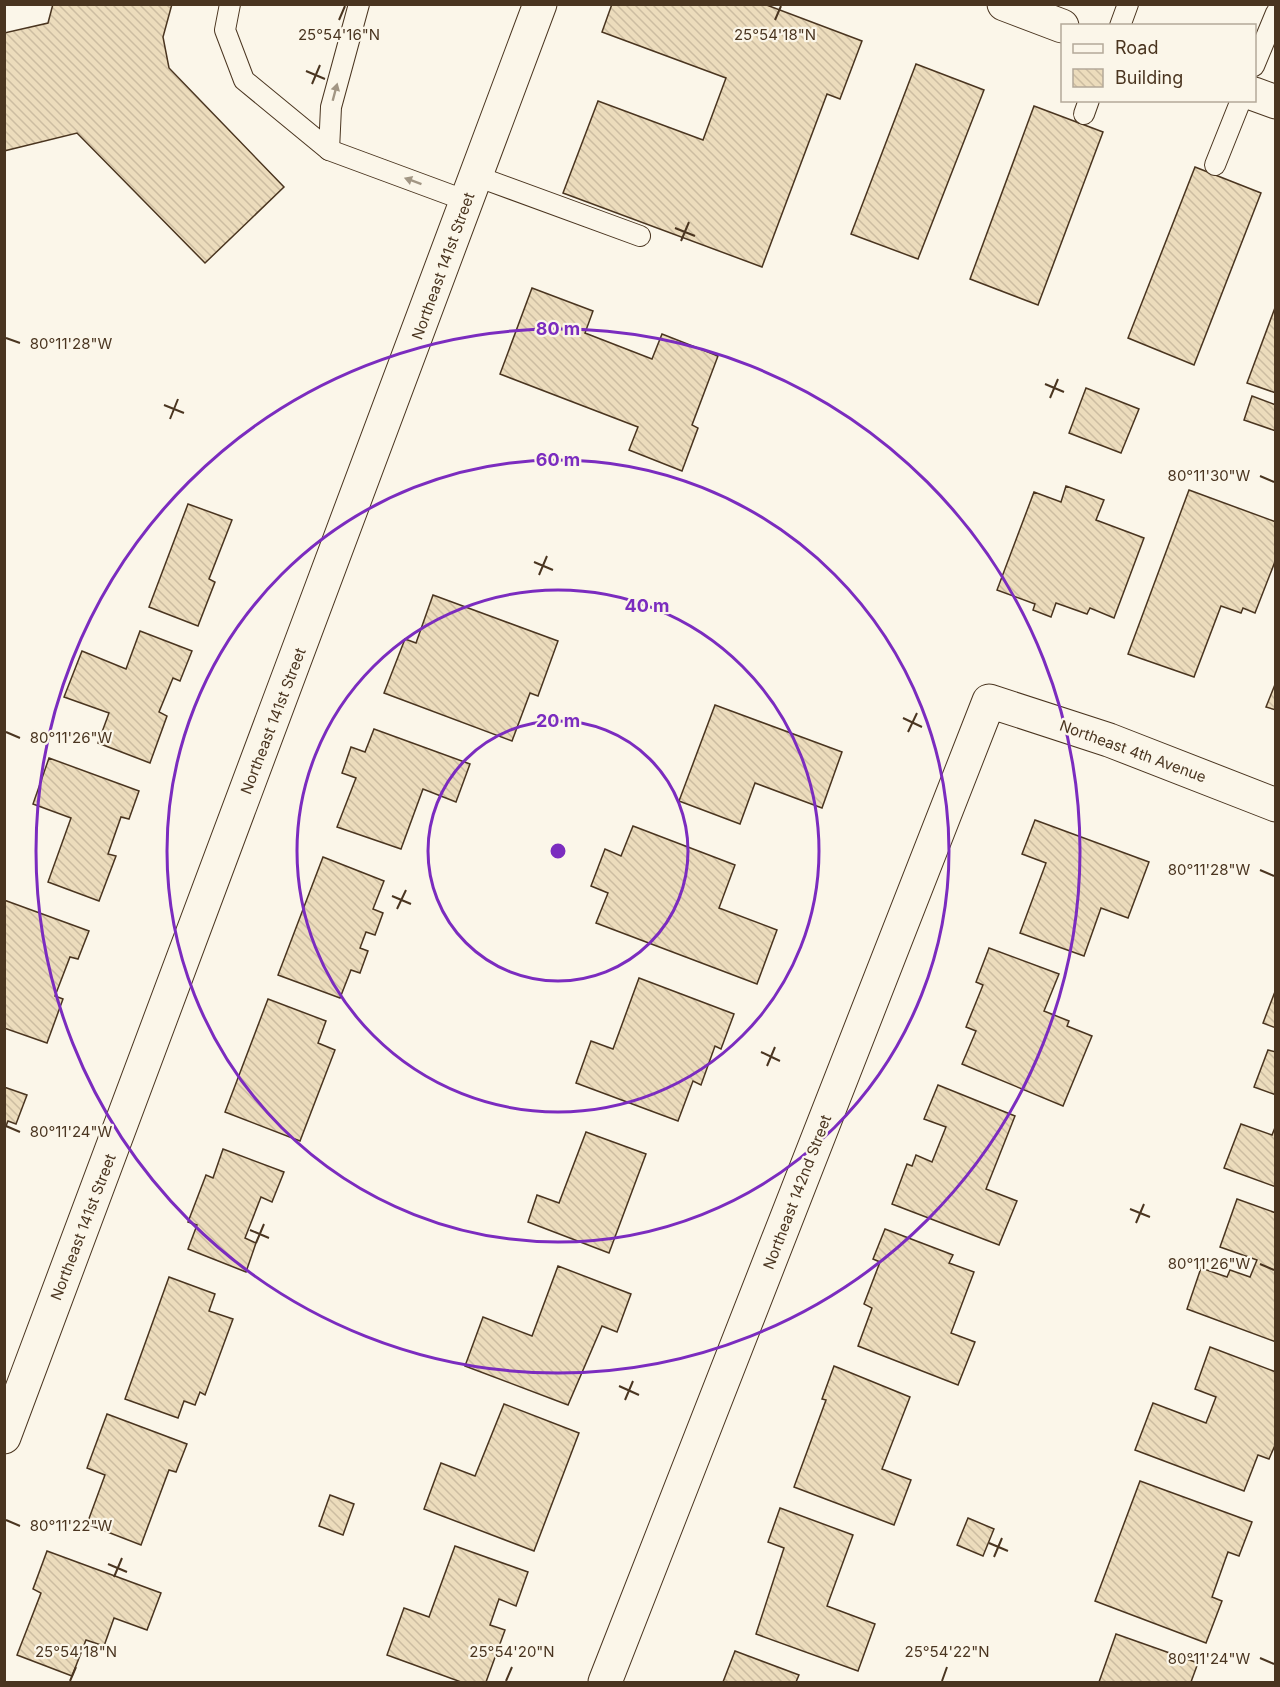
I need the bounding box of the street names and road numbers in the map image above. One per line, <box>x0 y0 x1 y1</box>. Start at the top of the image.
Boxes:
street label: Northeast 141st Street <box>408 190 479 342</box>
street label: Northeast 141st Street <box>236 645 310 797</box>
street label: Northeast 4th Avenue <box>1057 716 1209 786</box>
street label: Northeast 142nd Street <box>759 1112 835 1272</box>
street label: Northeast 141st Street <box>46 1151 120 1303</box>

